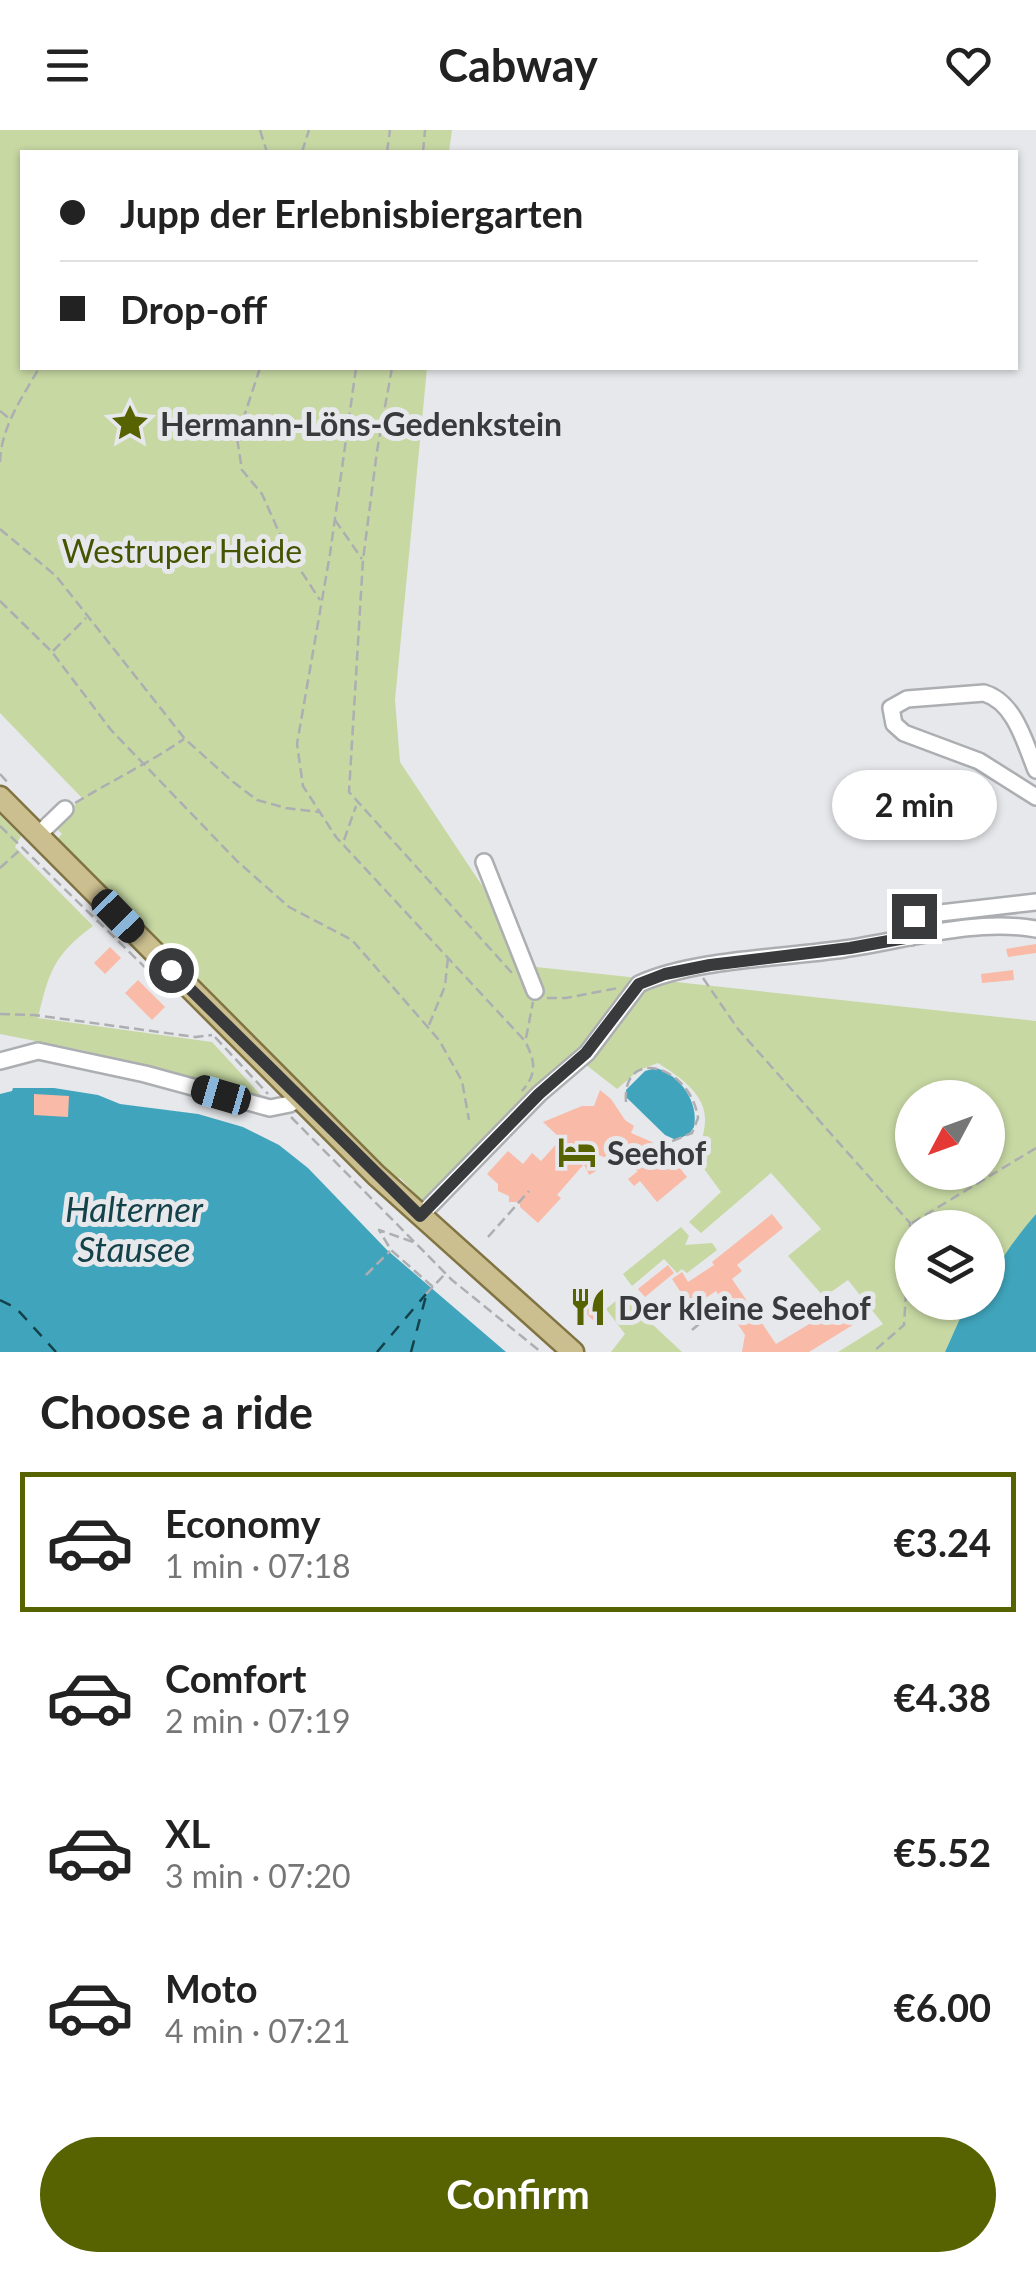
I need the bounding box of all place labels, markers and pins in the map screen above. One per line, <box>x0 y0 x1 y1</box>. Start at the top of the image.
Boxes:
place icon: Hermann-Löns-Gedenkstein <box>109 402 151 444</box>
place label: Hermann-Löns-Gedenkstein <box>160 404 562 443</box>
hotel icon: Seehof <box>556 1131 598 1173</box>
place label: Seehof <box>607 1133 707 1172</box>
restaurant icon: Der kleine Seehof <box>567 1286 609 1328</box>
place label: Der kleine Seehof <box>618 1288 871 1327</box>

